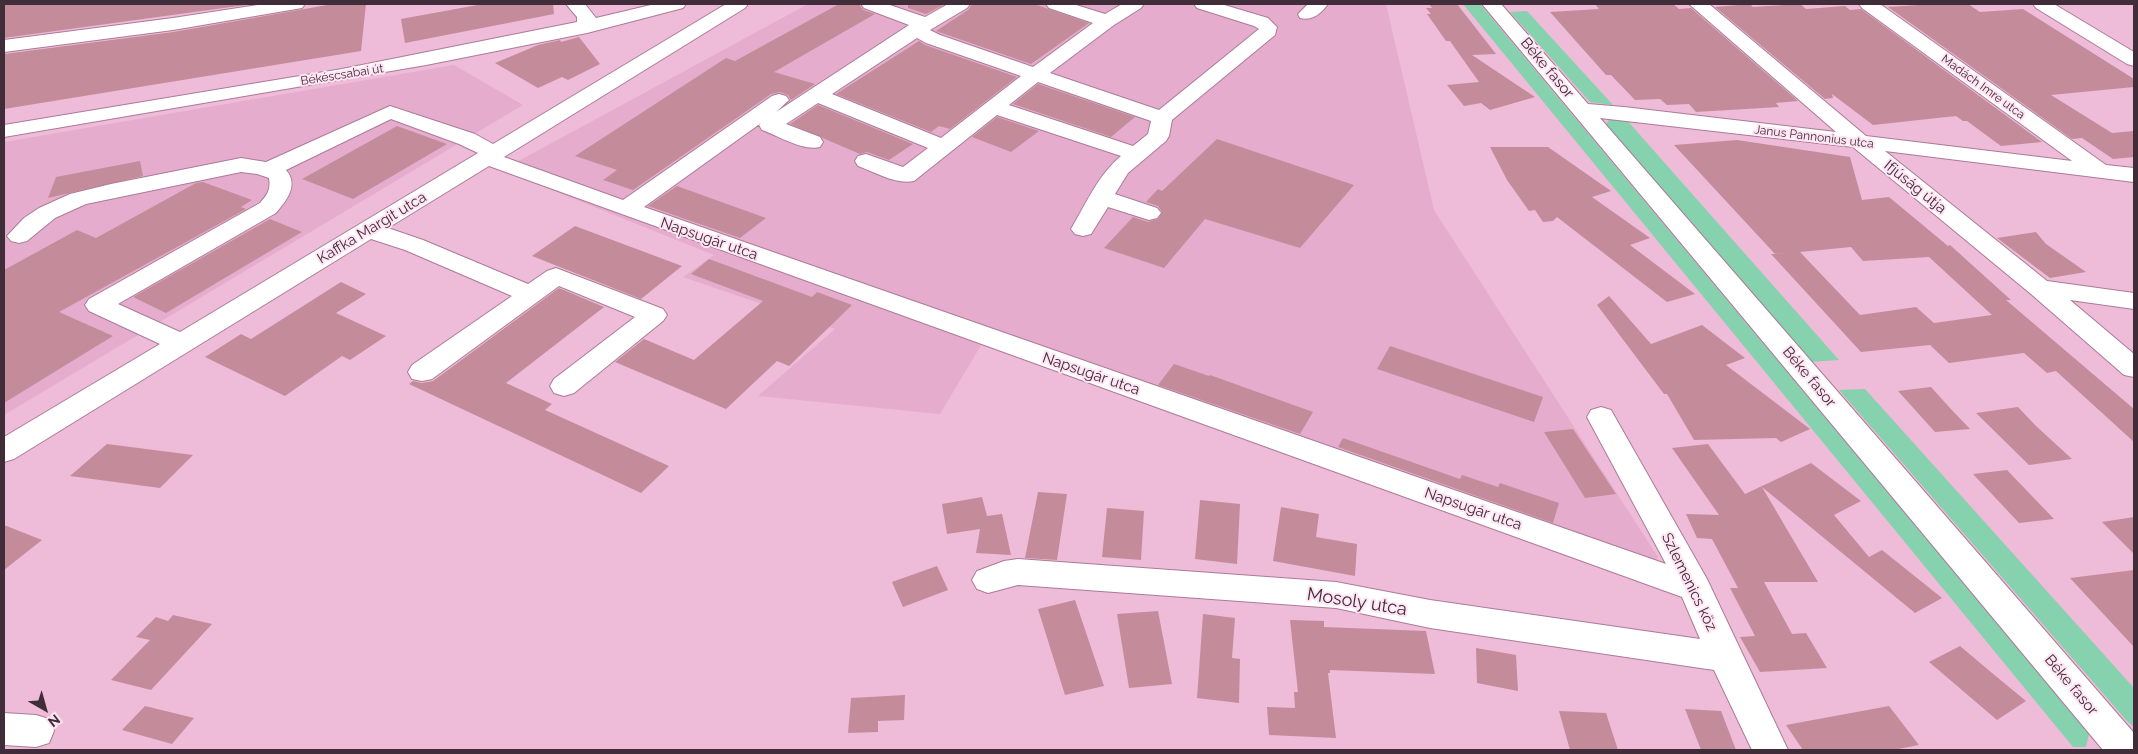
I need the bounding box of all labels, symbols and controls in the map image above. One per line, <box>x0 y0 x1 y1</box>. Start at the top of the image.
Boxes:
street label: Béke fasor <box>1516 34 1578 102</box>
street label: Madách Imre utca <box>1938 52 2028 122</box>
street label: Békéscsabai út <box>300 61 384 89</box>
street label: Janus Pannonius utca <box>1754 123 1874 151</box>
street label: Ifjúság útja <box>1880 156 1950 218</box>
street label: Kaffka Margit utca <box>314 188 430 268</box>
street label: Napsugár utca <box>658 214 760 264</box>
street label: Béke fasor <box>1778 343 1840 411</box>
street label: Napsugár utca <box>1040 349 1142 399</box>
street label: Napsugár utca <box>1422 484 1524 534</box>
street label: Szlemenics köz <box>1657 530 1721 634</box>
street label: Mosoly utca <box>1305 583 1409 621</box>
street label: Béke fasor <box>2040 651 2102 719</box>
north arrow <box>20 684 70 734</box>
text: N <box>45 711 63 730</box>

